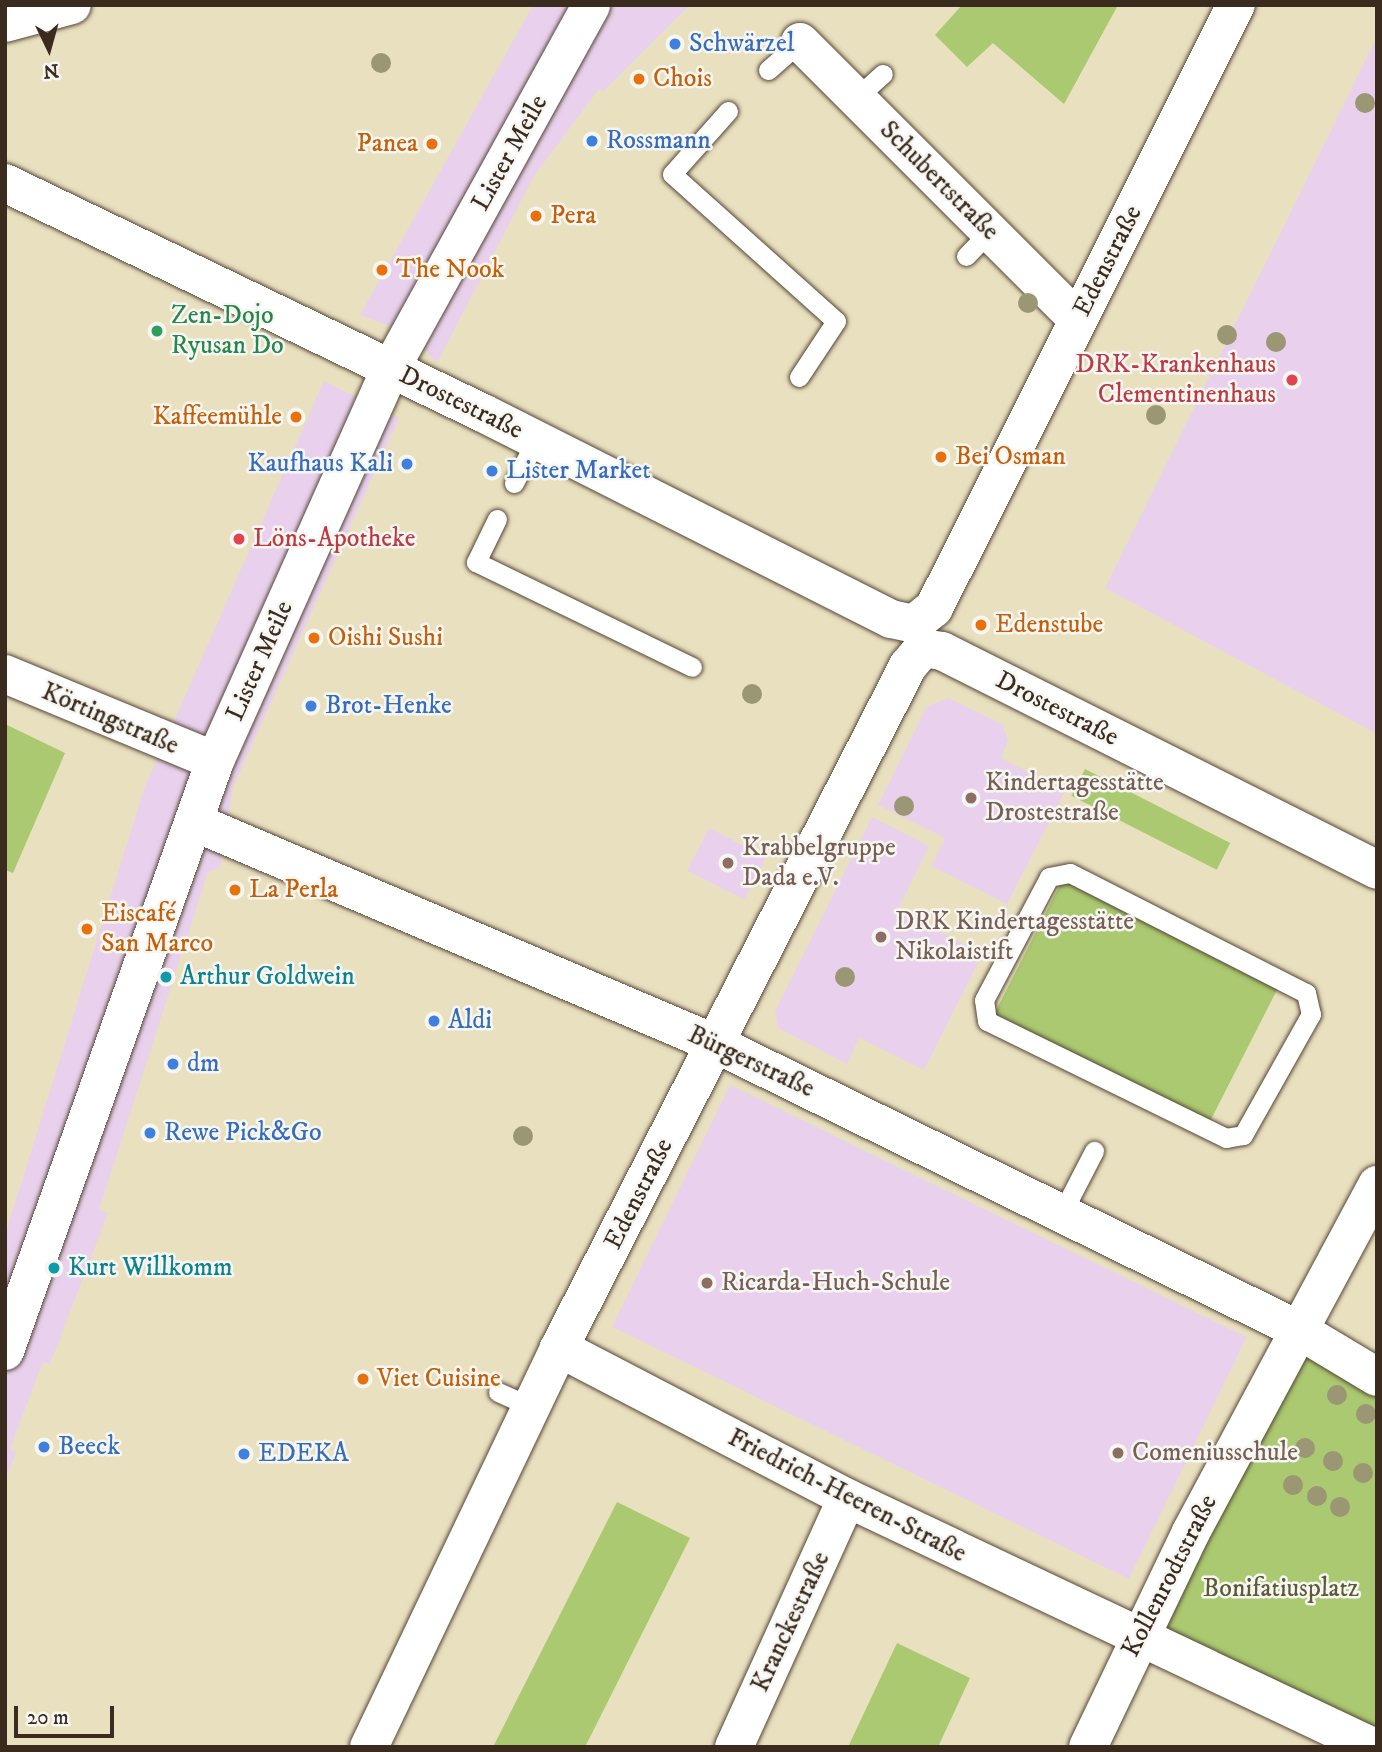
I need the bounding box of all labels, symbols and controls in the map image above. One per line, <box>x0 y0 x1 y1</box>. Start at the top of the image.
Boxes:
north arrow <box>14 14 84 84</box>
place label: Schwärzel <box>689 28 794 60</box>
marker: Schwärzel <box>667 36 683 52</box>
text: N <box>42 58 60 83</box>
place label: Chois <box>653 63 712 95</box>
marker: Chois <box>631 71 647 87</box>
street label: Lister Meile <box>465 90 555 216</box>
street label: Schubertstraße <box>873 115 1005 247</box>
place label: Rossmann <box>606 125 711 157</box>
place label: Panea <box>357 128 418 160</box>
marker: Rossmann <box>584 133 600 149</box>
marker: Panea <box>424 136 440 152</box>
place label: Pera <box>550 200 596 232</box>
street label: Edenstraße <box>1067 200 1149 322</box>
marker: Pera <box>528 208 544 224</box>
place label: The Nook <box>396 254 504 286</box>
marker: The Nook <box>374 262 390 278</box>
place label: Zen-Dojo Ryusan Do <box>171 300 284 362</box>
marker: Zen-Dojo Ryusan Do <box>149 323 165 339</box>
place label: DRK-Krankenhaus Clementinenhaus <box>1075 349 1276 410</box>
street label: Drostestraße <box>394 360 528 446</box>
marker: DRK-Krankenhaus Clementinenhaus <box>1282 370 1302 390</box>
place label: Kaffeemühle <box>153 401 282 433</box>
marker: Kaffeemühle <box>288 409 304 425</box>
place label: Bei Osman <box>955 441 1066 473</box>
place label: Kaufhaus Kali <box>248 448 393 480</box>
marker: Bei Osman <box>933 449 949 465</box>
place label: Lister Market <box>506 455 651 487</box>
marker: Kaufhaus Kali <box>399 456 415 472</box>
marker: Lister Market <box>484 463 500 479</box>
place label: Löns-Apotheke <box>253 523 416 555</box>
marker: Löns-Apotheke <box>231 531 247 547</box>
street label: Lister Meile <box>220 596 300 726</box>
place label: Edenstube <box>995 609 1103 641</box>
marker: Edenstube <box>973 617 989 633</box>
place label: Oishi Sushi <box>328 622 443 654</box>
marker: Oishi Sushi <box>306 630 322 646</box>
street label: Drostestraße <box>990 665 1124 753</box>
street label: Körtingstraße <box>37 676 183 762</box>
place label: Brot-Henke <box>325 690 452 722</box>
marker: Brot-Henke <box>303 698 319 714</box>
place label: Kindertagesstätte Drostestraße <box>985 767 1164 828</box>
marker: Kindertagesstätte Drostestraße <box>963 790 979 806</box>
place label: Krabbelgruppe Dada e.V. <box>742 832 896 894</box>
marker: Krabbelgruppe Dada e.V. <box>720 855 736 871</box>
place label: La Perla <box>249 874 338 906</box>
marker: La Perla <box>227 882 243 898</box>
place label: Eiscafé San Marco <box>101 898 213 960</box>
place label: DRK Kindertagesstätte Nikolaistift <box>895 906 1134 968</box>
marker: Eiscafé San Marco <box>79 921 95 937</box>
marker: DRK Kindertagesstätte Nikolaistift <box>873 929 889 945</box>
place label: Arthur Goldwein <box>180 961 355 993</box>
marker: Arthur Goldwein <box>158 969 174 985</box>
place label: Aldi <box>448 1005 492 1037</box>
marker: Aldi <box>426 1013 442 1029</box>
street label: Bürgerstraße <box>683 1019 819 1105</box>
place label: dm <box>187 1048 220 1080</box>
marker: dm <box>165 1056 181 1072</box>
place label: Rewe Pick&Go <box>164 1117 322 1149</box>
marker: Rewe Pick&Go <box>142 1125 158 1141</box>
street label: Edenstraße <box>598 1133 680 1255</box>
place label: Kurt Willkomm <box>68 1252 233 1284</box>
marker: Kurt Willkomm <box>46 1260 62 1276</box>
place label: Ricarda-Huch-Schule <box>721 1267 950 1299</box>
marker: Ricarda-Huch-Schule <box>699 1275 715 1291</box>
place label: Viet Cuisine <box>377 1363 501 1395</box>
marker: Viet Cuisine <box>355 1371 371 1387</box>
street label: Friedrich-Heeren-Straße <box>723 1422 971 1570</box>
place label: Beeck <box>58 1431 120 1463</box>
place label: Comeniusschule <box>1132 1437 1298 1469</box>
place label: EDEKA <box>258 1438 349 1470</box>
marker: Beeck <box>36 1439 52 1455</box>
marker: Comeniusschule <box>1110 1445 1126 1461</box>
marker: EDEKA <box>236 1446 252 1462</box>
street label: Kollenrodtstraße <box>1116 1490 1224 1662</box>
street label: Kranckestraße <box>745 1547 837 1697</box>
park label: Bonifatiusplatz <box>1203 1573 1359 1605</box>
scale bar <box>18 1692 117 1736</box>
text: 20 m <box>27 1705 69 1731</box>

